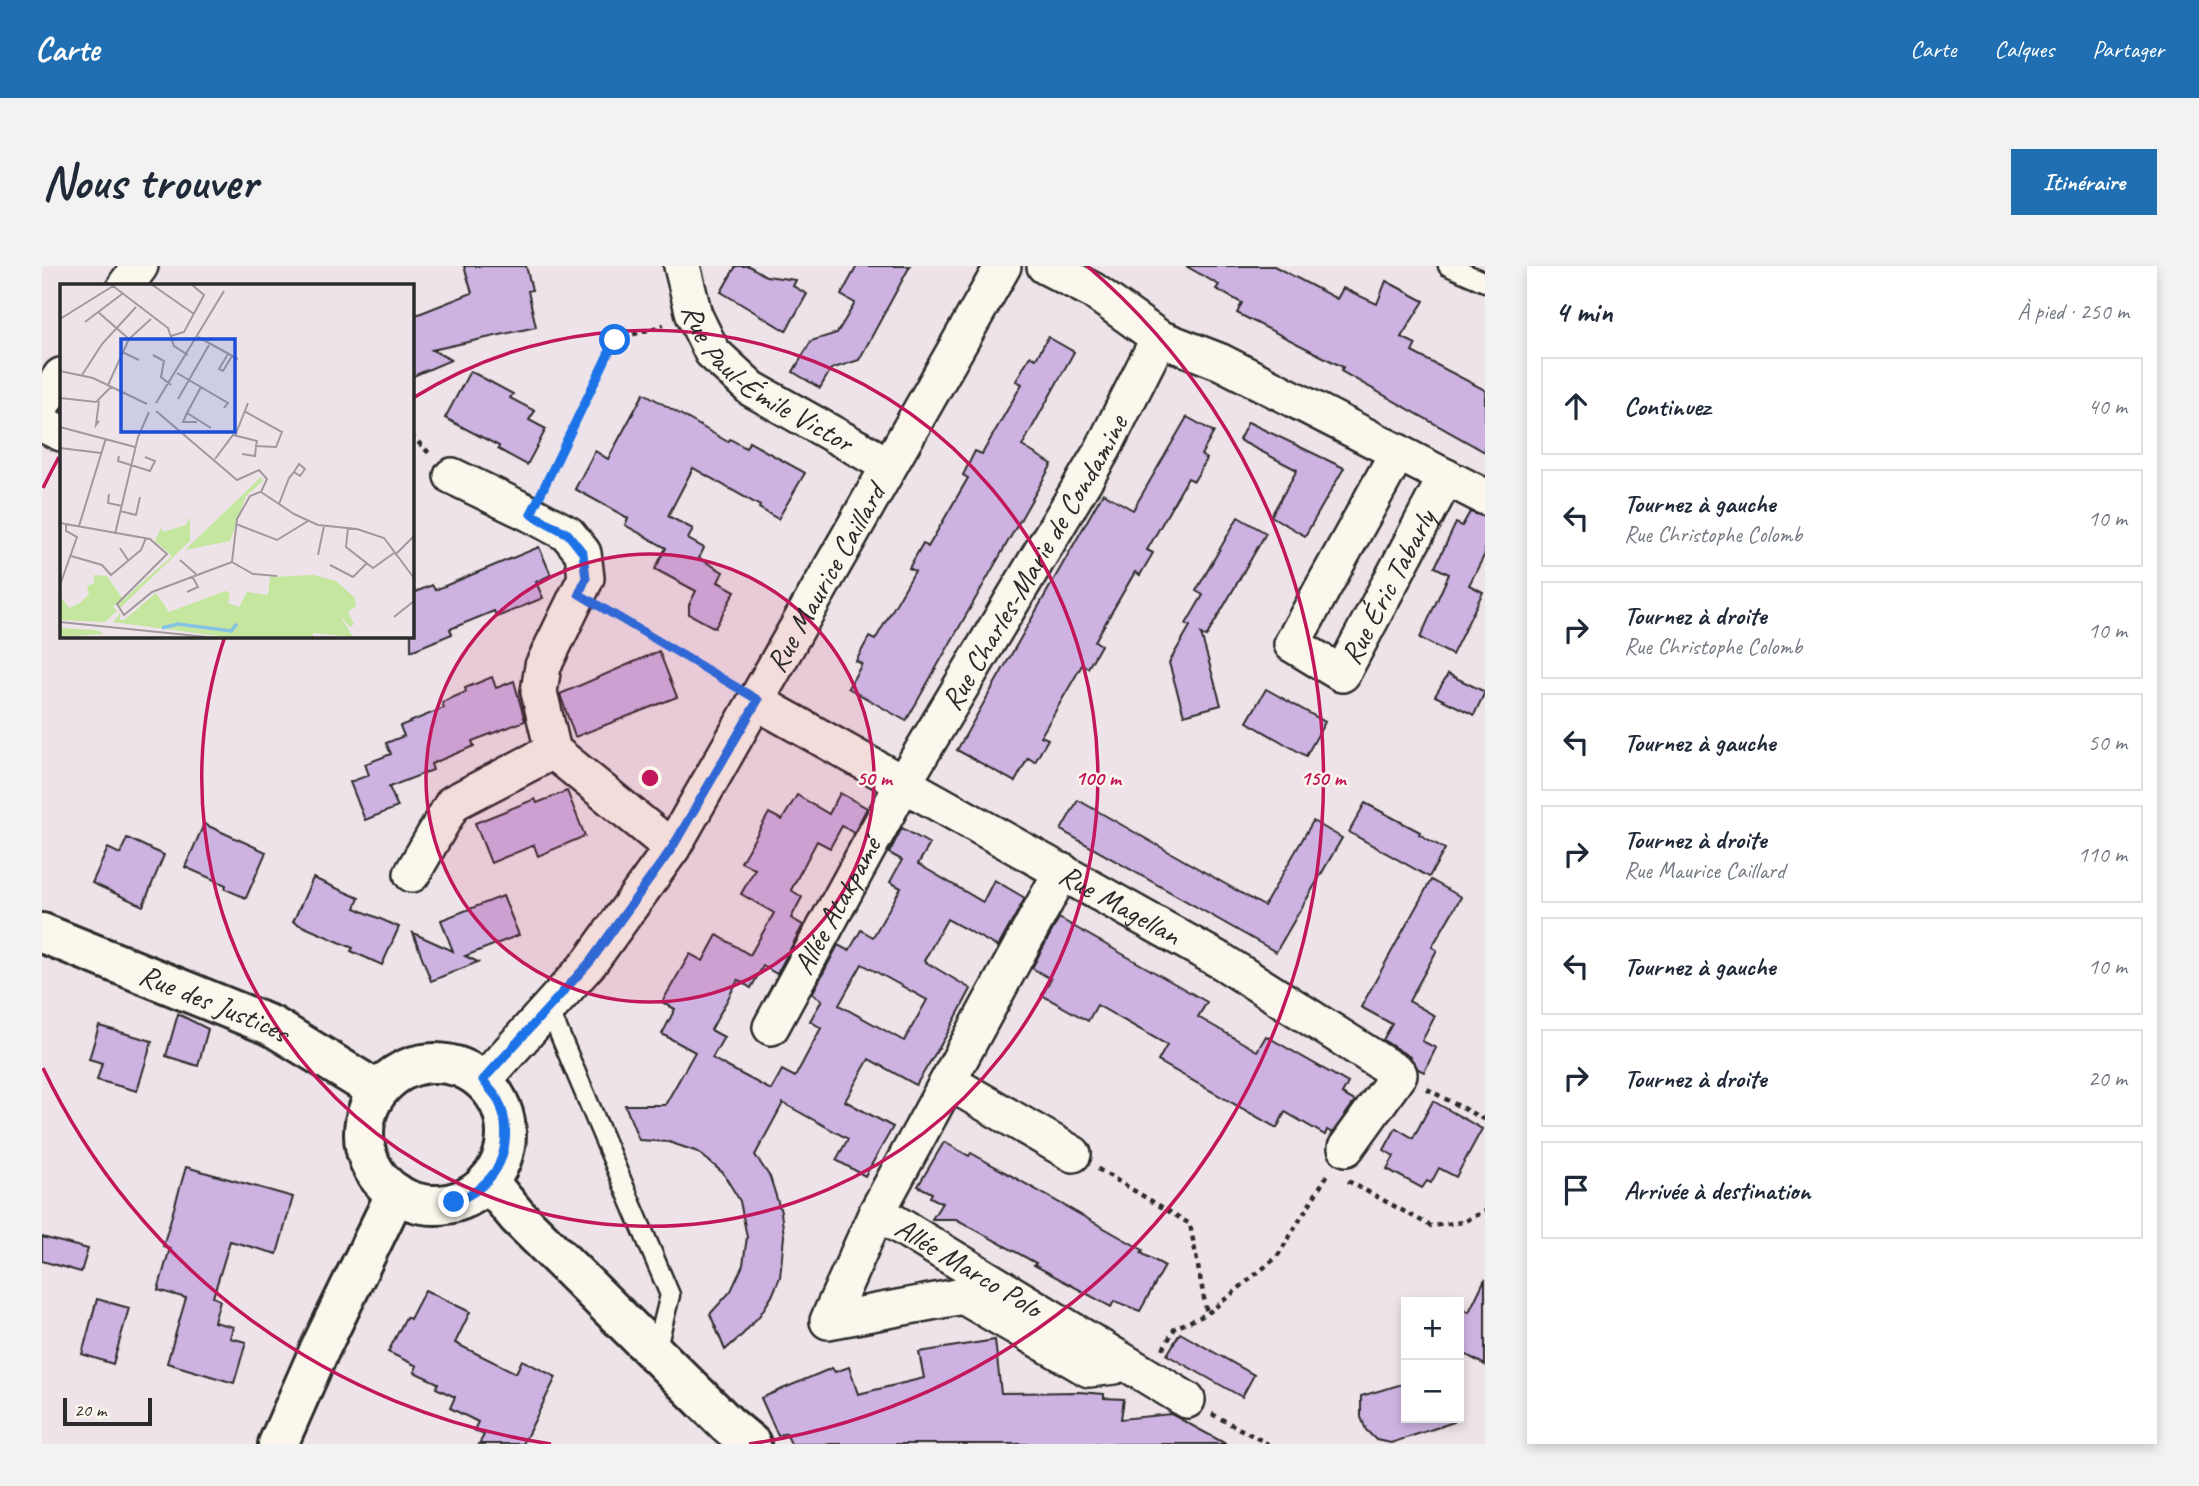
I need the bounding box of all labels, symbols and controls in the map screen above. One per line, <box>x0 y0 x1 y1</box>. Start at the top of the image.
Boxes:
text: Carte <box>35 28 99 70</box>
text: Carte <box>1910 34 1956 64</box>
text: Calques <box>1994 34 2054 64</box>
text: Partager <box>2092 34 2164 64</box>
button: Itinéraire <box>2011 149 2157 215</box>
text: Nous trouver <box>42 151 257 213</box>
inset map <box>60 284 413 637</box>
text: 4 min <box>1555 293 1612 331</box>
text: À pied · 250 m <box>2017 297 2129 326</box>
street label: Rue Paul-Émile Victor <box>673 301 862 462</box>
route start <box>599 324 630 355</box>
icon: ahead <box>1557 387 1595 425</box>
text: Continuez <box>1624 390 1710 423</box>
text: 40 m <box>2088 392 2127 421</box>
street label: Rue Charles-Marie de Condamine <box>932 407 1137 717</box>
street label: Rue Maurice Caillard <box>757 474 896 679</box>
text: Tournez à gauche <box>1624 487 1775 520</box>
icon: left <box>1557 499 1595 537</box>
street label: Rue Éric Tabarly <box>1332 501 1445 671</box>
text: 10 m <box>2088 504 2127 533</box>
text: Rue Christophe Colomb <box>1624 520 1802 549</box>
text: Tournez à droite <box>1624 599 1766 632</box>
icon: right <box>1557 611 1595 649</box>
text: 10 m <box>2088 616 2127 645</box>
text: Rue Christophe Colomb <box>1624 632 1802 661</box>
icon: left <box>1557 723 1595 761</box>
text: Tournez à gauche <box>1624 726 1775 759</box>
text: 50 m <box>2088 728 2127 757</box>
text: 50 m <box>856 765 894 791</box>
text: 100 m <box>1075 765 1123 791</box>
text: 150 m <box>1300 765 1348 791</box>
centre of rings <box>638 766 662 790</box>
text: Tournez à droite <box>1624 823 1766 856</box>
street label: Allée Atakpamé <box>784 827 891 981</box>
icon: right <box>1557 835 1595 873</box>
text: 110 m <box>2078 840 2127 869</box>
street label: Rue Magellan <box>1053 856 1189 954</box>
text: Rue Maurice Caillard <box>1624 856 1785 885</box>
icon: left <box>1557 947 1595 985</box>
text: Tournez à gauche <box>1624 950 1775 983</box>
text: 10 m <box>2088 952 2127 981</box>
street label: Rue des Justices <box>134 955 299 1053</box>
icon: right <box>1557 1059 1595 1097</box>
text: Tournez à droite <box>1624 1062 1766 1095</box>
text: 20 m <box>2088 1064 2127 1093</box>
icon: arrive <box>1557 1171 1595 1209</box>
text: Arrivée à destination <box>1624 1174 1810 1207</box>
route end <box>438 1186 469 1217</box>
street label: Allée Marco Polo <box>888 1209 1052 1328</box>
map controls <box>1401 1297 1464 1423</box>
button: + <box>1401 1297 1464 1360</box>
button: − <box>1401 1360 1464 1423</box>
scale bar <box>63 1395 152 1427</box>
text: 20 m <box>74 1398 106 1422</box>

